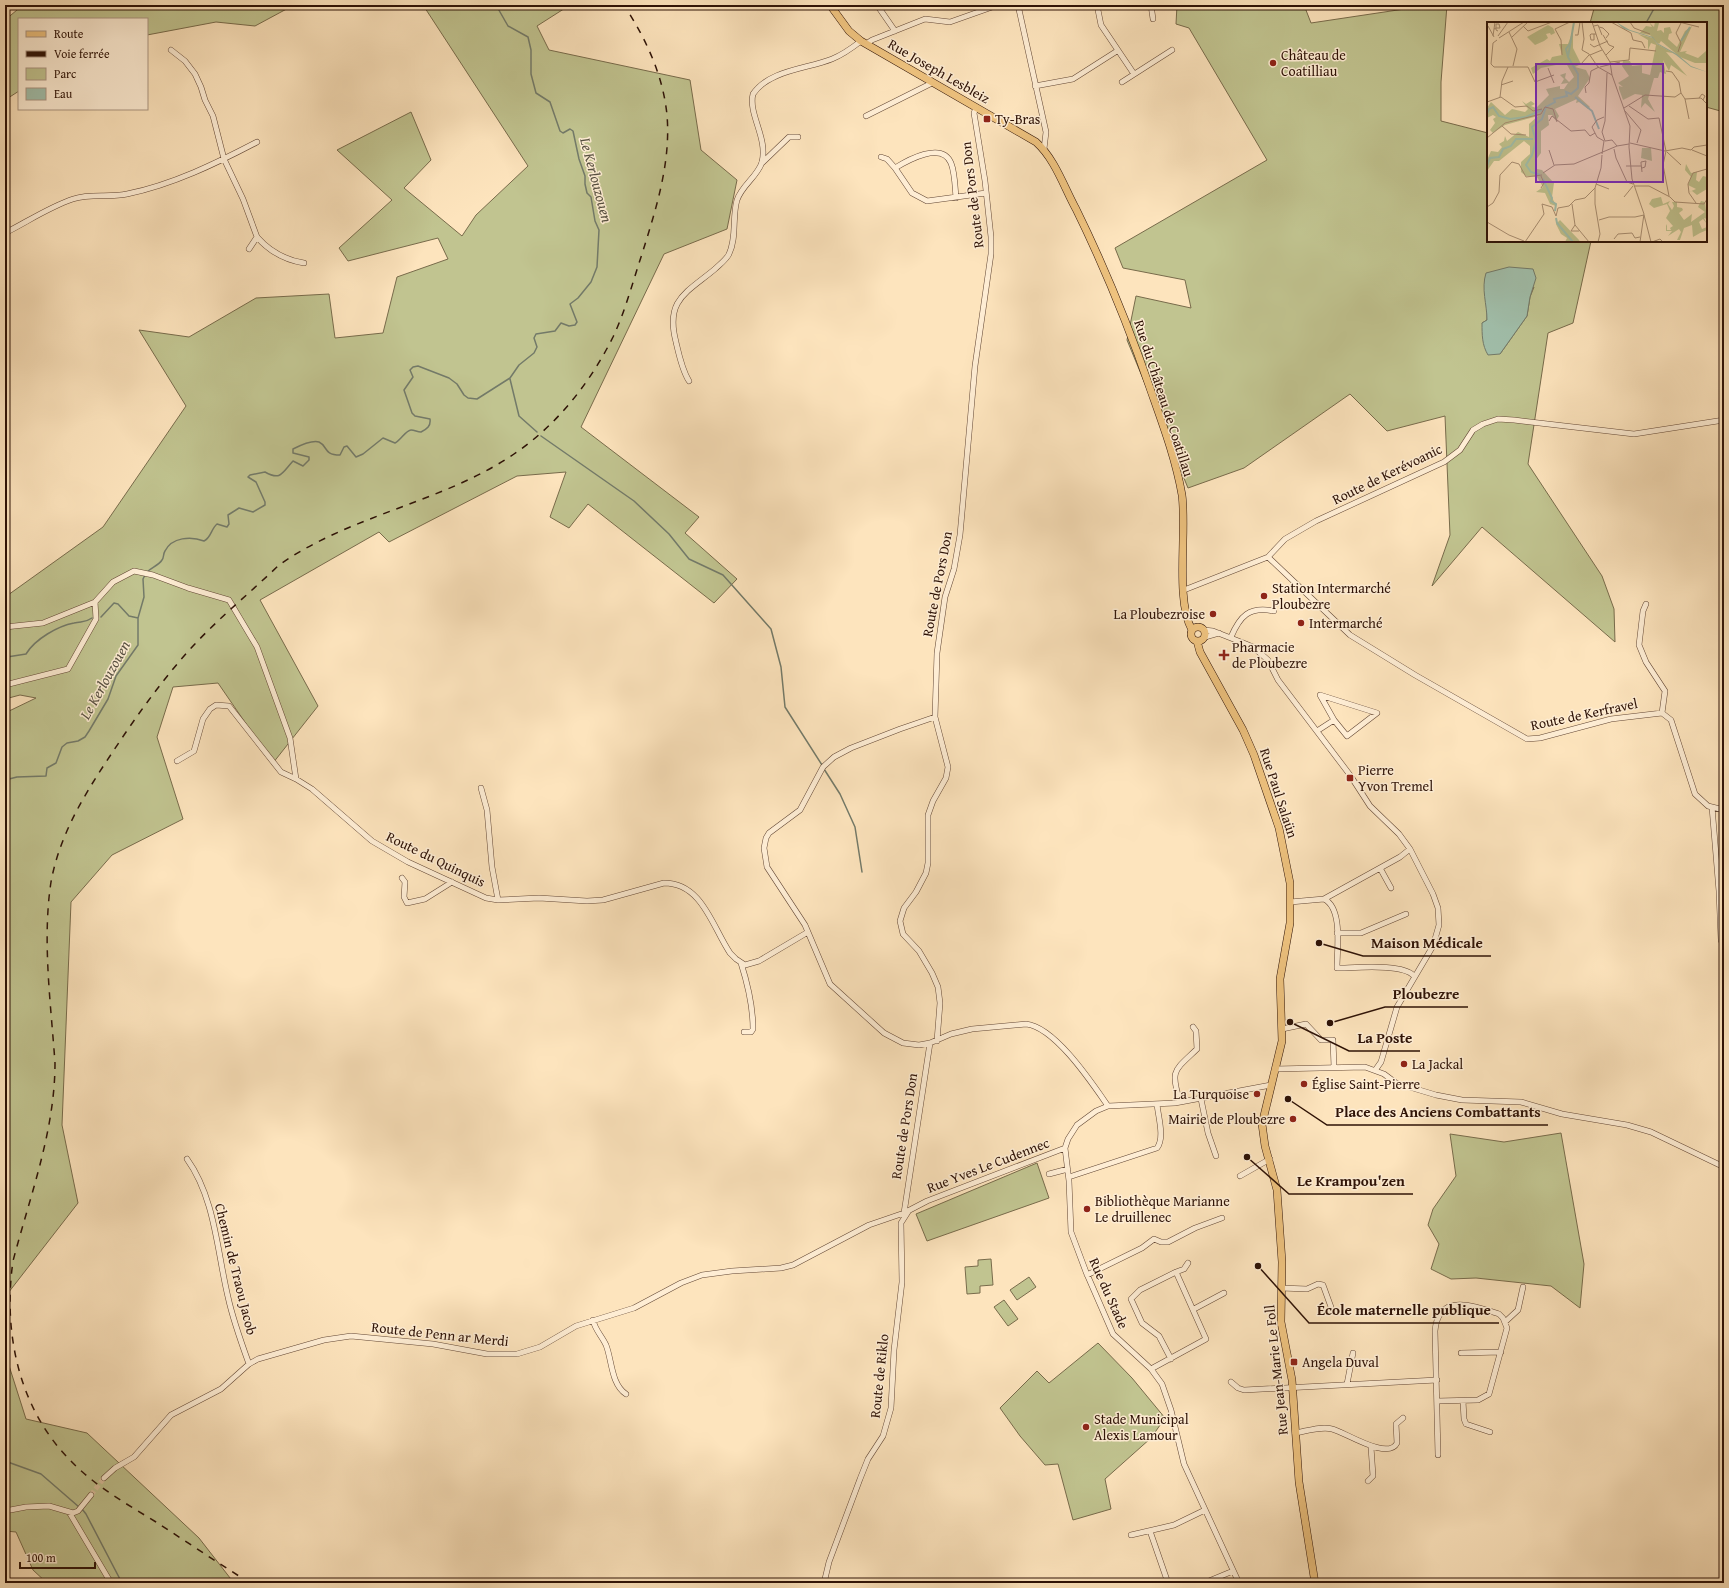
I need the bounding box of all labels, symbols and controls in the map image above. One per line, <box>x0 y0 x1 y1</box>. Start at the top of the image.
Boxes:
legend <box>18 18 148 110</box>
inset map <box>1487 22 1707 242</box>
text: Route <box>54 25 84 42</box>
street label: Rue Joseph Lesbleiz <box>885 34 993 108</box>
text: Voie ferrée <box>54 45 110 62</box>
place label: Château de Coatilliau <box>1281 45 1346 81</box>
marker: Château de Coatilliau <box>1268 58 1278 68</box>
text: Parc <box>54 65 77 82</box>
text: Eau <box>54 85 73 102</box>
place label: Ty-Bras <box>995 109 1040 129</box>
marker: Ty-Bras <box>982 114 992 124</box>
water label: Le Kerlouzouen <box>575 134 618 225</box>
street label: Route de Pors Don <box>956 141 988 249</box>
street label: Rue du Château de Coatillau <box>1129 317 1199 479</box>
street label: Route de Kerévoanic <box>1329 439 1445 509</box>
street label: Route de Pors Don <box>917 529 957 638</box>
place label: Station Intermarché Ploubezre <box>1272 578 1391 614</box>
marker: Station Intermarché Ploubezre <box>1259 591 1269 601</box>
place label: La Ploubezroise <box>1114 604 1205 624</box>
marker: La Ploubezroise <box>1208 609 1218 619</box>
place label: Intermarché <box>1309 613 1383 633</box>
marker: Intermarché <box>1296 618 1306 628</box>
water label: Le Kerlouzouen <box>74 636 135 724</box>
place label: Pharmacie de Ploubezre <box>1232 637 1308 673</box>
marker: Pharmacie de Ploubezre <box>1219 650 1229 660</box>
street label: Route de Kerfravel <box>1529 693 1639 735</box>
street label: Rue Paul Salaün <box>1255 745 1303 841</box>
place label: Pierre Yvon Tremel <box>1358 760 1433 796</box>
marker: Pierre Yvon Tremel <box>1345 773 1355 783</box>
street label: Route du Quinquis <box>383 826 489 892</box>
callout: Maison Médicale <box>1363 929 1491 956</box>
text: Maison Médicale <box>1371 932 1483 953</box>
callout: Ploubezre <box>1385 980 1468 1007</box>
text: Ploubezre <box>1393 983 1459 1004</box>
callout: La Poste <box>1349 1024 1420 1051</box>
text: La Poste <box>1358 1027 1413 1048</box>
place label: La Jackal <box>1412 1054 1463 1074</box>
marker: La Jackal <box>1399 1059 1409 1069</box>
street label: Route de Pors Don <box>886 1071 922 1180</box>
place label: Église Saint-Pierre <box>1312 1074 1420 1094</box>
marker: Église Saint-Pierre <box>1299 1079 1309 1089</box>
place label: La Turquoise <box>1173 1084 1249 1104</box>
marker: La Turquoise <box>1252 1089 1262 1099</box>
callout: Place des Anciens Combattants <box>1327 1098 1548 1125</box>
text: Place des Anciens Combattants <box>1335 1101 1541 1122</box>
place label: Mairie de Ploubezre <box>1168 1109 1285 1129</box>
marker: Mairie de Ploubezre <box>1288 1114 1298 1124</box>
street label: Rue Yves Le Cudennec <box>924 1132 1052 1198</box>
callout: Le Krampou'zen <box>1289 1167 1413 1194</box>
text: Le Krampou'zen <box>1297 1170 1405 1191</box>
place label: Bibliothèque Marianne Le druillenec <box>1095 1191 1230 1227</box>
street label: Chemin de Traou Jacob <box>210 1201 262 1337</box>
marker: Bibliothèque Marianne Le druillenec <box>1082 1204 1092 1214</box>
street label: Rue du Stade <box>1084 1254 1134 1332</box>
callout: École maternelle publique <box>1309 1296 1499 1323</box>
text: École maternelle publique <box>1317 1299 1491 1320</box>
street label: Rue Jean-Marie Le Foll <box>1259 1304 1293 1436</box>
street label: Route de Penn ar Merdi <box>370 1317 510 1351</box>
street label: Route de Riklo <box>865 1333 893 1419</box>
place label: Angela Duval <box>1302 1352 1379 1372</box>
marker: Angela Duval <box>1289 1357 1299 1367</box>
place label: Stade Municipal Alexis Lamour <box>1094 1409 1189 1445</box>
marker: Stade Municipal Alexis Lamour <box>1081 1422 1091 1432</box>
scale bar <box>20 1544 95 1570</box>
text: 100 m <box>26 1549 56 1566</box>

